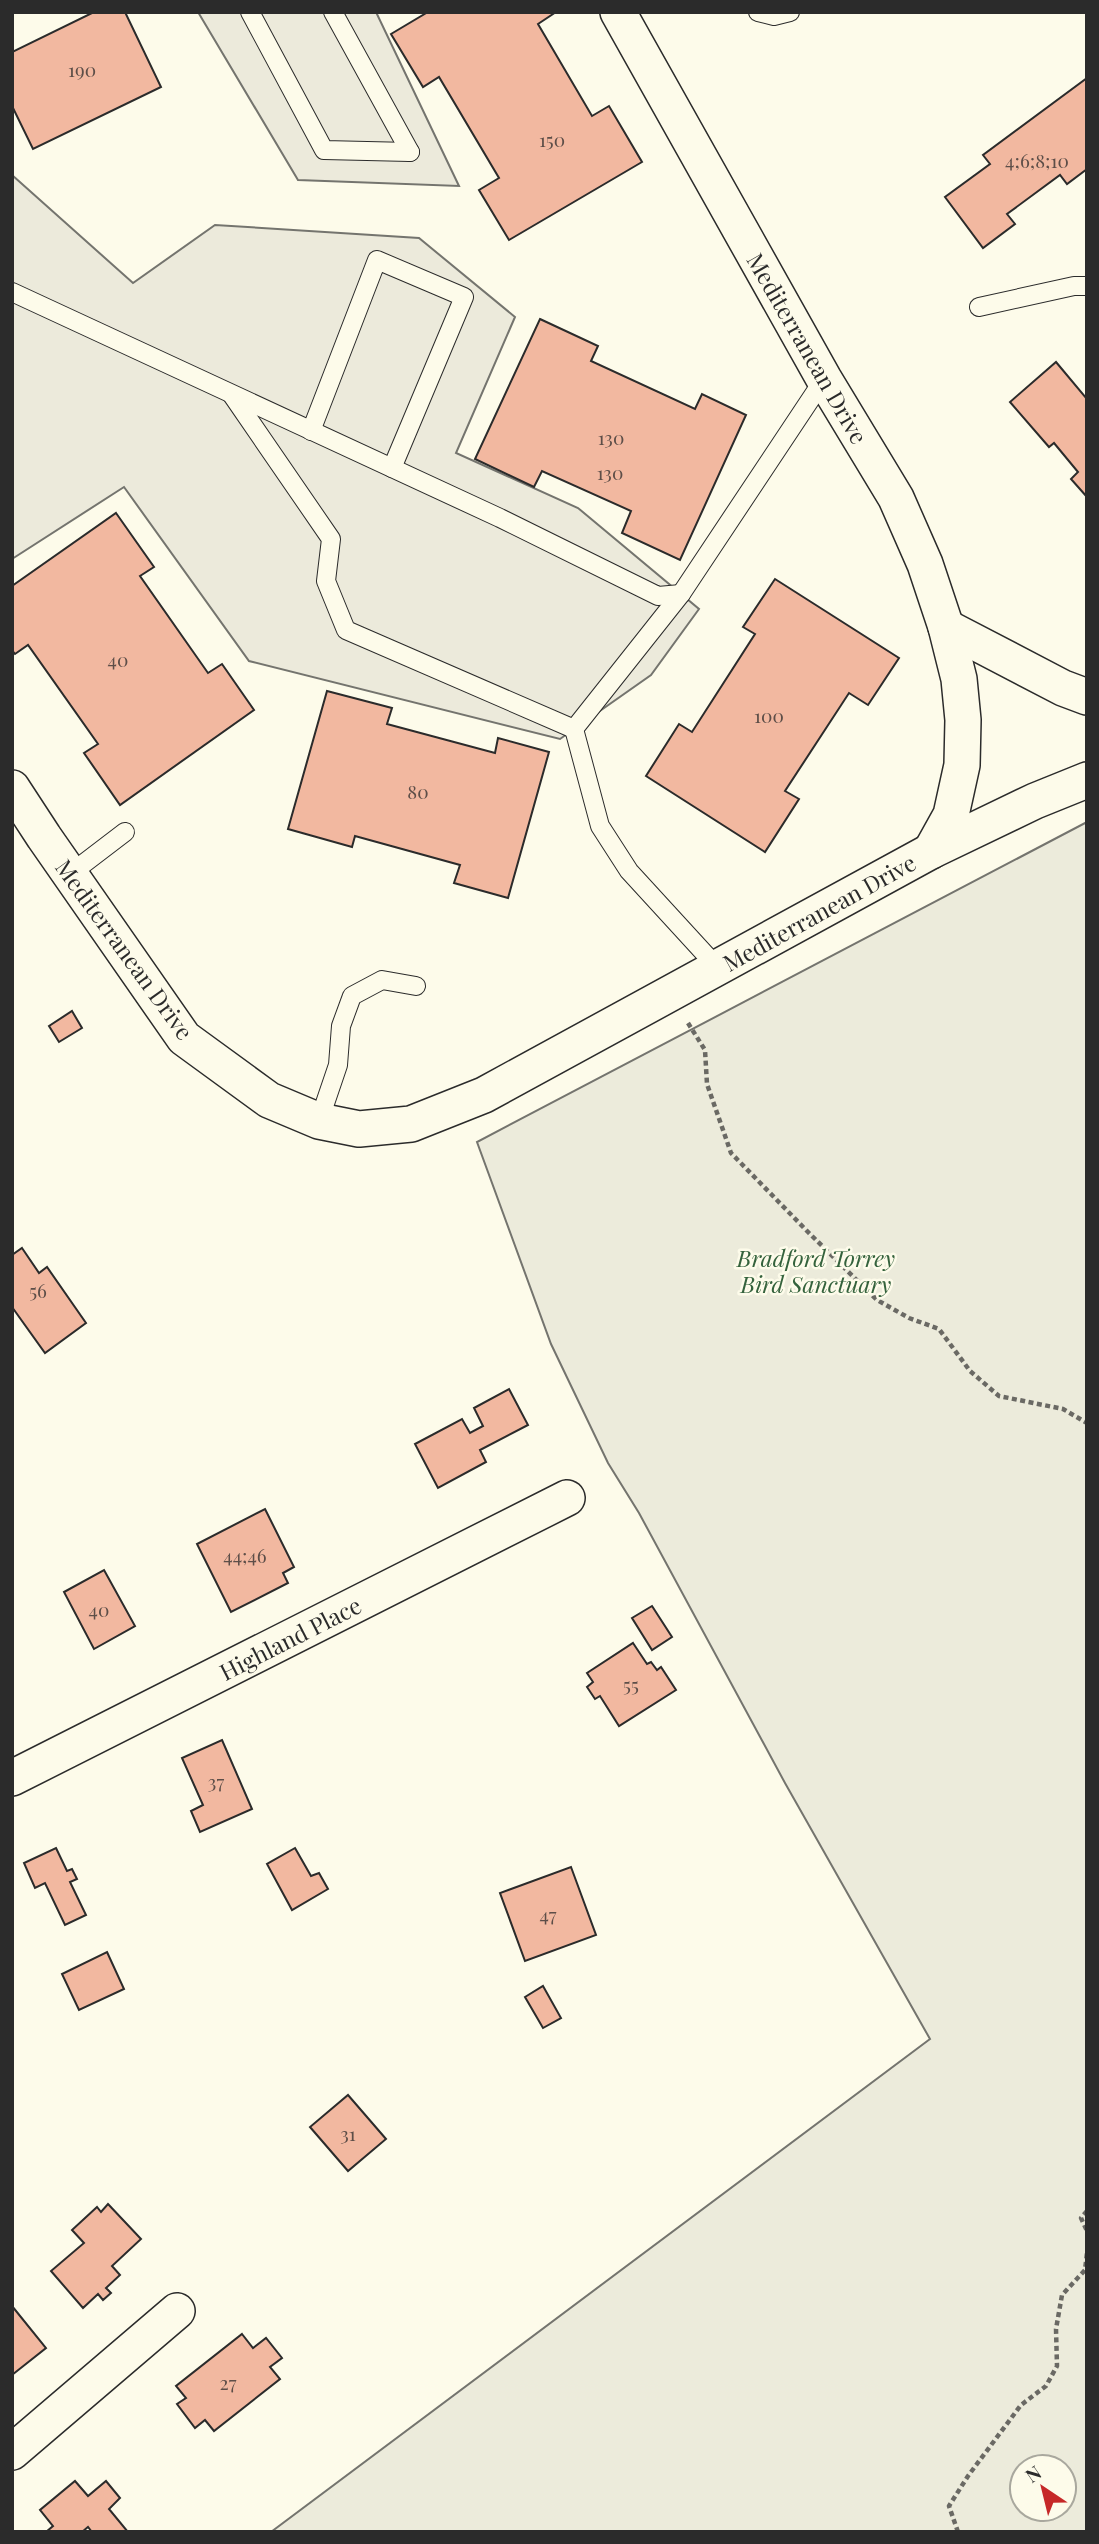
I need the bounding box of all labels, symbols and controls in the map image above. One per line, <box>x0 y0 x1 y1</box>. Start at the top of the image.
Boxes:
house number: 190 <box>68 56 96 82</box>
house number: 150 <box>539 126 565 152</box>
house number: 4;6;8;10 <box>1005 147 1069 173</box>
street label: Mediterranean Drive <box>741 247 875 449</box>
house number: 130 <box>598 424 624 450</box>
house number: 130 <box>597 459 623 485</box>
house number: 40 <box>108 646 128 672</box>
house number: 100 <box>754 702 784 728</box>
house number: 80 <box>407 778 429 804</box>
street label: Mediterranean Drive <box>717 846 921 978</box>
street label: Mediterranean Drive <box>49 853 201 1045</box>
park label: Bradford Torrey Bird Sanctuary <box>736 1242 895 1299</box>
house number: 56 <box>29 1277 47 1303</box>
house number: 44;46 <box>223 1542 267 1568</box>
street label: Highland Place <box>214 1589 366 1687</box>
house number: 40 <box>89 1596 109 1622</box>
house number: 55 <box>623 1671 639 1697</box>
house number: 37 <box>208 1768 224 1794</box>
house number: 47 <box>540 1901 557 1927</box>
house number: 31 <box>340 2120 356 2146</box>
house number: 27 <box>220 2369 237 2395</box>
north arrow <box>1008 2453 1078 2523</box>
text: N <box>1020 2459 1046 2488</box>

